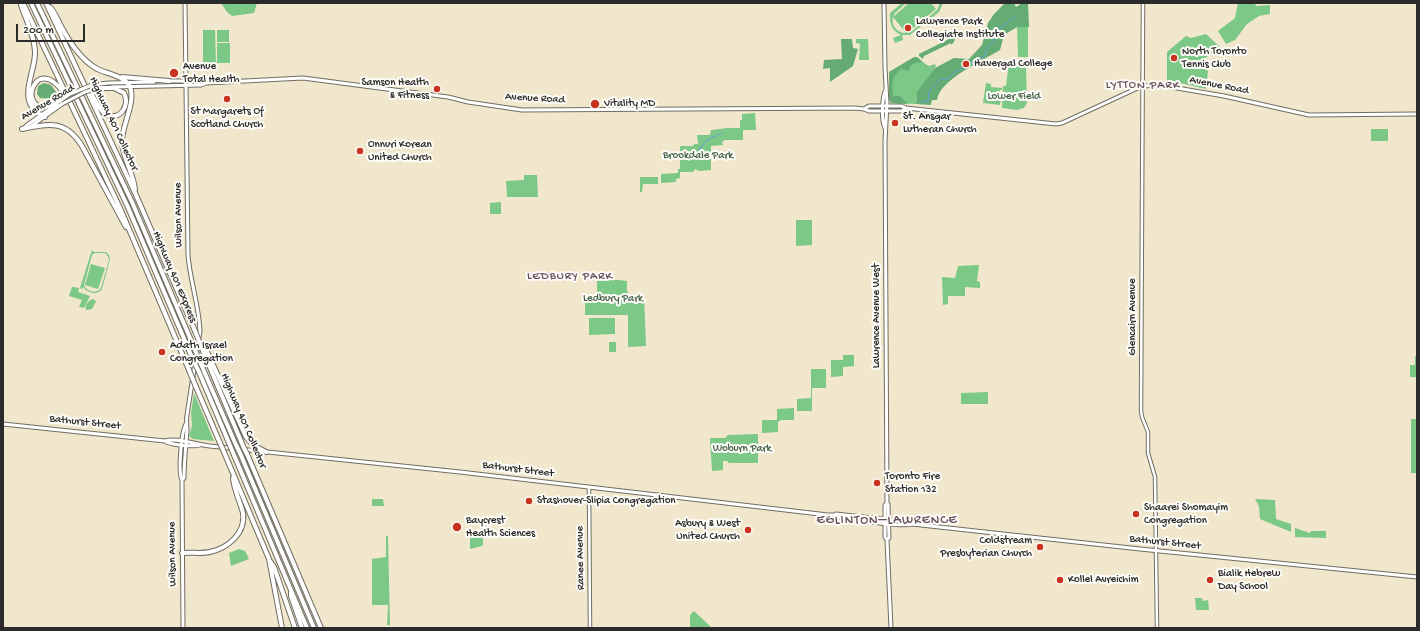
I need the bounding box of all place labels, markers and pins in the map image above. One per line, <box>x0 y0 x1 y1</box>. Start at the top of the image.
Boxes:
place label: Lawrence Park Collegiate Institute <box>916 15 1004 41</box>
marker: Lawrence Park Collegiate Institute <box>903 23 913 33</box>
place label: North Toronto Tennis Club <box>1182 45 1247 71</box>
marker: North Toronto Tennis Club <box>1169 53 1179 63</box>
place label: Havergal College <box>974 57 1052 71</box>
marker: Havergal College <box>961 59 971 69</box>
place label: Avenue Total Health <box>183 60 239 86</box>
marker: Avenue Total Health <box>168 67 180 79</box>
place label: Samson Health & Fitness <box>362 76 429 102</box>
marker: Samson Health & Fitness <box>432 84 442 94</box>
marker: St Margarets Of Scotland Church <box>222 94 232 104</box>
place label: Vitality MD <box>604 97 655 111</box>
marker: Vitality MD <box>589 98 601 110</box>
place label: St Margarets Of Scotland Church <box>191 105 263 131</box>
place label: St. Ansgar Lutheran Church <box>903 110 977 136</box>
marker: St. Ansgar Lutheran Church <box>890 118 900 128</box>
place label: Onnuri Korean United Church <box>368 138 432 164</box>
marker: Onnuri Korean United Church <box>355 146 365 156</box>
place label: Adath Israel Congregation <box>170 339 233 365</box>
marker: Adath Israel Congregation <box>157 347 167 357</box>
place label: Toronto Fire Station 132 <box>885 470 940 496</box>
marker: Toronto Fire Station 132 <box>872 478 882 488</box>
place label: Stashover-Slipia Congregation <box>537 494 676 508</box>
marker: Stashover-Slipia Congregation <box>524 496 534 506</box>
place label: Shaarei Shomayim Congregation <box>1144 501 1228 527</box>
marker: Shaarei Shomayim Congregation <box>1131 509 1141 519</box>
place label: Baycrest Health Sciences <box>466 514 535 540</box>
place label: Asbury & West United Church <box>675 517 740 543</box>
marker: Baycrest Health Sciences <box>451 521 463 533</box>
marker: Asbury & West United Church <box>743 525 753 535</box>
place label: Coldstream Presbyterian Church <box>940 534 1032 560</box>
marker: Coldstream Presbyterian Church <box>1035 542 1045 552</box>
place label: Bialik Hebrew Day School <box>1218 567 1280 593</box>
place label: Kollel Avreichim <box>1068 573 1138 587</box>
marker: Kollel Avreichim <box>1055 575 1065 585</box>
marker: Bialik Hebrew Day School <box>1205 575 1215 585</box>

